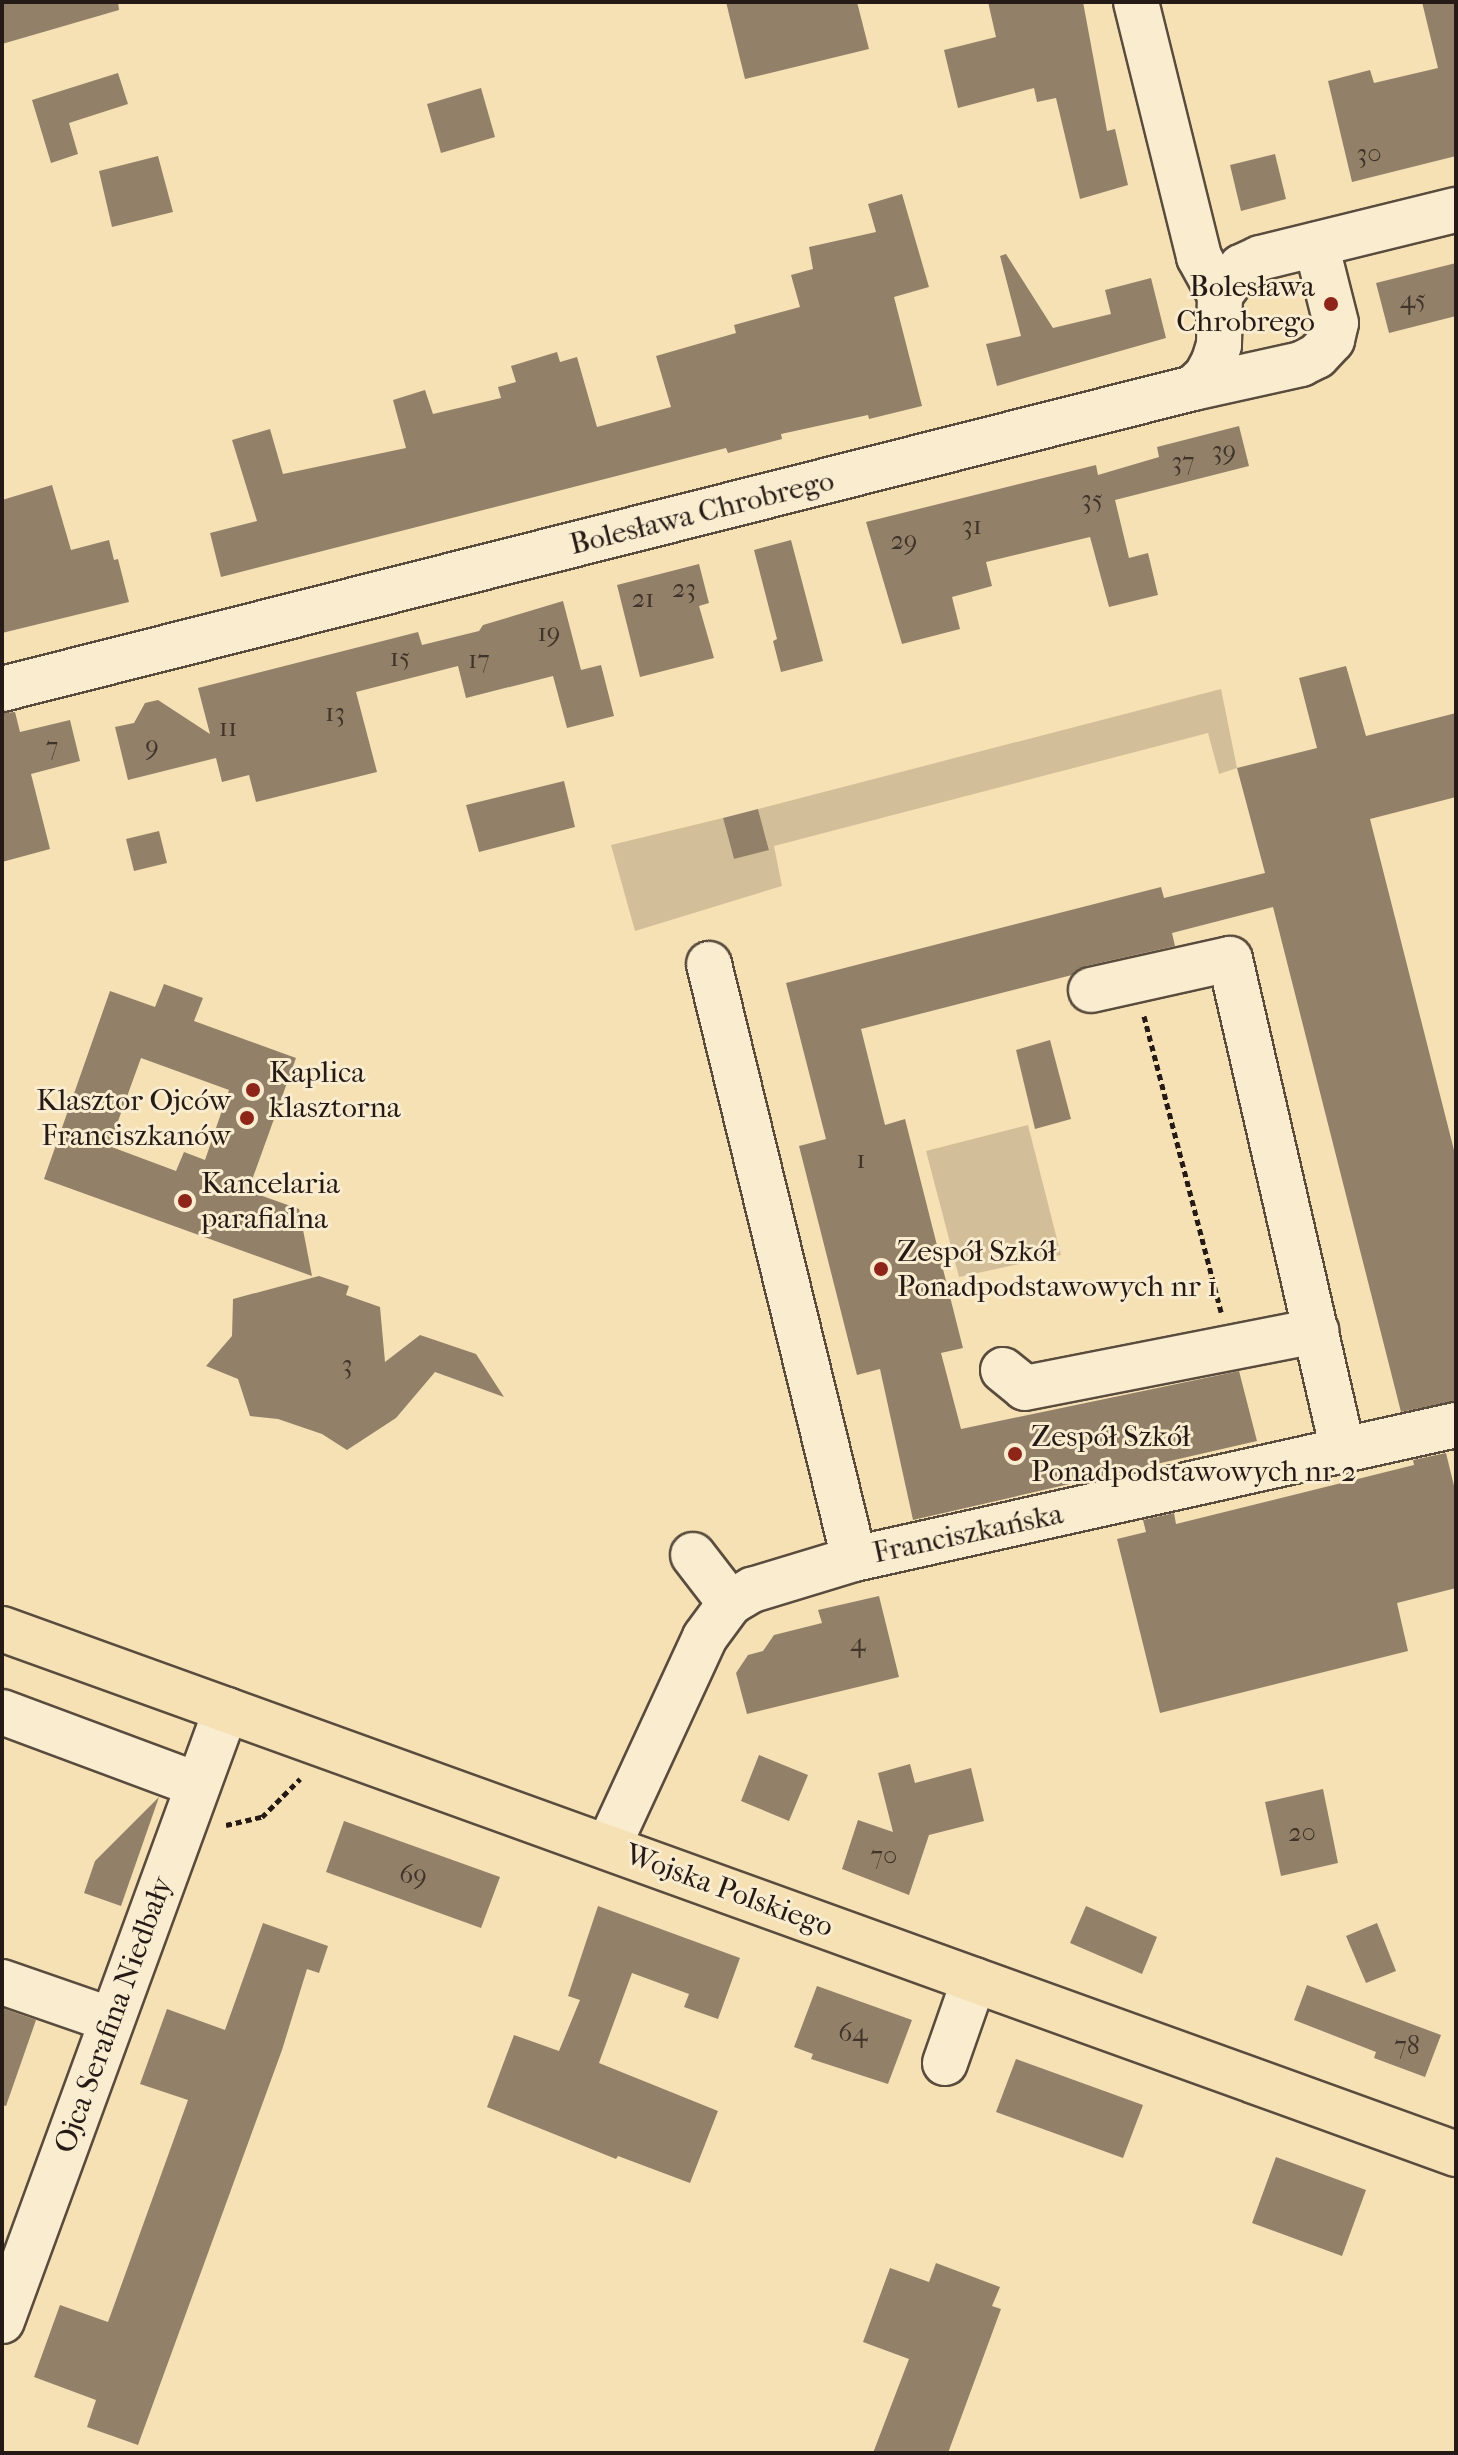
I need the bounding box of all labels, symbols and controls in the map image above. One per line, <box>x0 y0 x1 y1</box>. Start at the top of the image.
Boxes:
house number: 30 <box>1356 138 1382 170</box>
place label: Bolesława Chrobrego <box>1176 269 1315 340</box>
house number: 45 <box>1400 284 1426 316</box>
marker: Bolesława Chrobrego <box>1322 295 1340 313</box>
house number: 39 <box>1212 435 1236 467</box>
house number: 37 <box>1171 446 1195 478</box>
street label: Bolesława Chrobrego <box>566 463 838 563</box>
house number: 35 <box>1081 484 1103 516</box>
house number: 31 <box>962 510 982 542</box>
house number: 29 <box>890 525 918 557</box>
house number: 23 <box>672 573 696 605</box>
house number: 21 <box>632 583 654 615</box>
house number: 19 <box>538 617 560 649</box>
house number: 15 <box>390 642 410 674</box>
house number: 17 <box>468 644 490 676</box>
house number: 13 <box>325 697 345 729</box>
house number: 11 <box>219 712 237 744</box>
house number: 9 <box>145 730 159 762</box>
house number: 7 <box>46 731 58 763</box>
place label: Kaplica klasztorna <box>269 1055 401 1126</box>
marker: Kaplica klasztorna <box>244 1081 262 1099</box>
place label: Klasztor Ojców Franciszkanów <box>36 1083 231 1154</box>
marker: Klasztor Ojców Franciszkanów <box>238 1109 256 1127</box>
house number: 1 <box>856 1144 866 1176</box>
place label: Kancelaria parafialna <box>201 1166 340 1236</box>
marker: Kancelaria parafialna <box>176 1192 194 1210</box>
place label: Zespół Szkół Ponadpodstawowych nr 1 <box>897 1234 1218 1304</box>
marker: Zespół Szkół Ponadpodstawowych nr 1 <box>872 1260 890 1278</box>
house number: 3 <box>342 1349 352 1381</box>
place label: Zespół Szkół Ponadpodstawowych nr 2 <box>1031 1419 1357 1490</box>
marker: Zespół Szkół Ponadpodstawowych nr 2 <box>1006 1445 1024 1463</box>
street label: Franciszkańska <box>870 1496 1066 1572</box>
house number: 4 <box>850 1627 866 1659</box>
house number: 20 <box>1288 1817 1316 1849</box>
street label: Wojska Polskiego <box>620 1837 838 1945</box>
house number: 70 <box>871 1840 897 1872</box>
house number: 69 <box>399 1859 427 1891</box>
street label: Ojca Serafina Niedbały <box>47 1872 181 2158</box>
house number: 64 <box>838 2017 868 2049</box>
house number: 78 <box>1394 2030 1420 2062</box>

